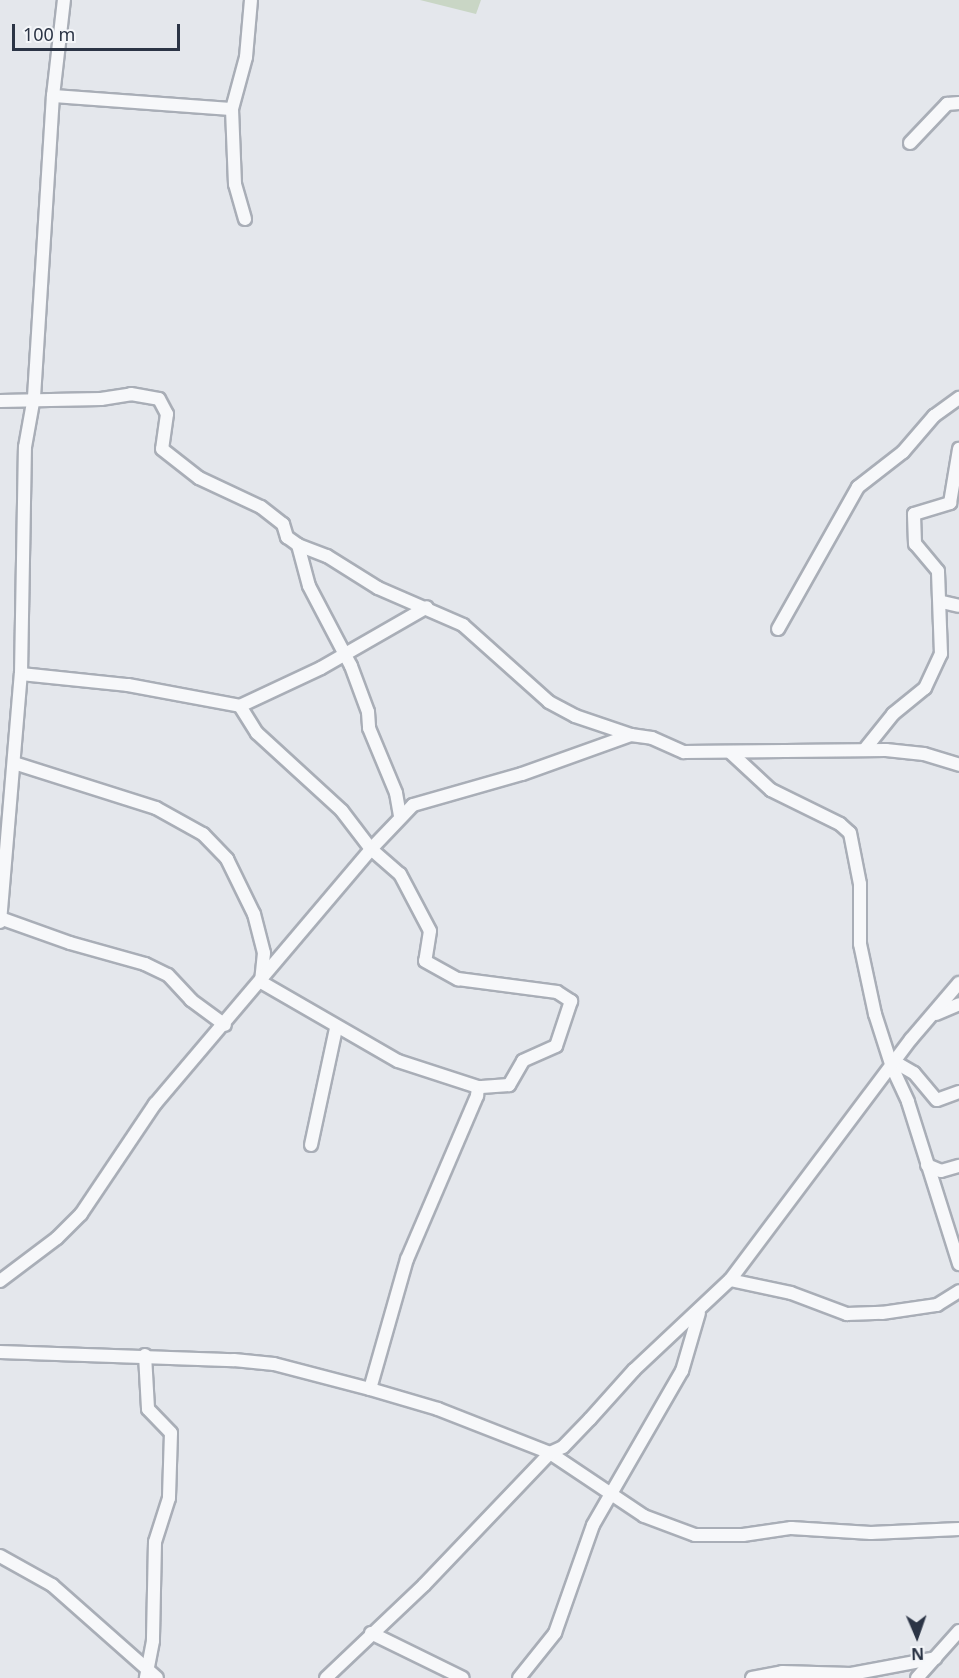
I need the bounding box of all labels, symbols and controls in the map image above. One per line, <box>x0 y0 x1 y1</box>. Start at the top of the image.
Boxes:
scale bar <box>15 12 183 50</box>
text: 100 m <box>23 22 75 46</box>
north arrow <box>887 1606 947 1666</box>
text: N <box>911 1643 925 1665</box>

